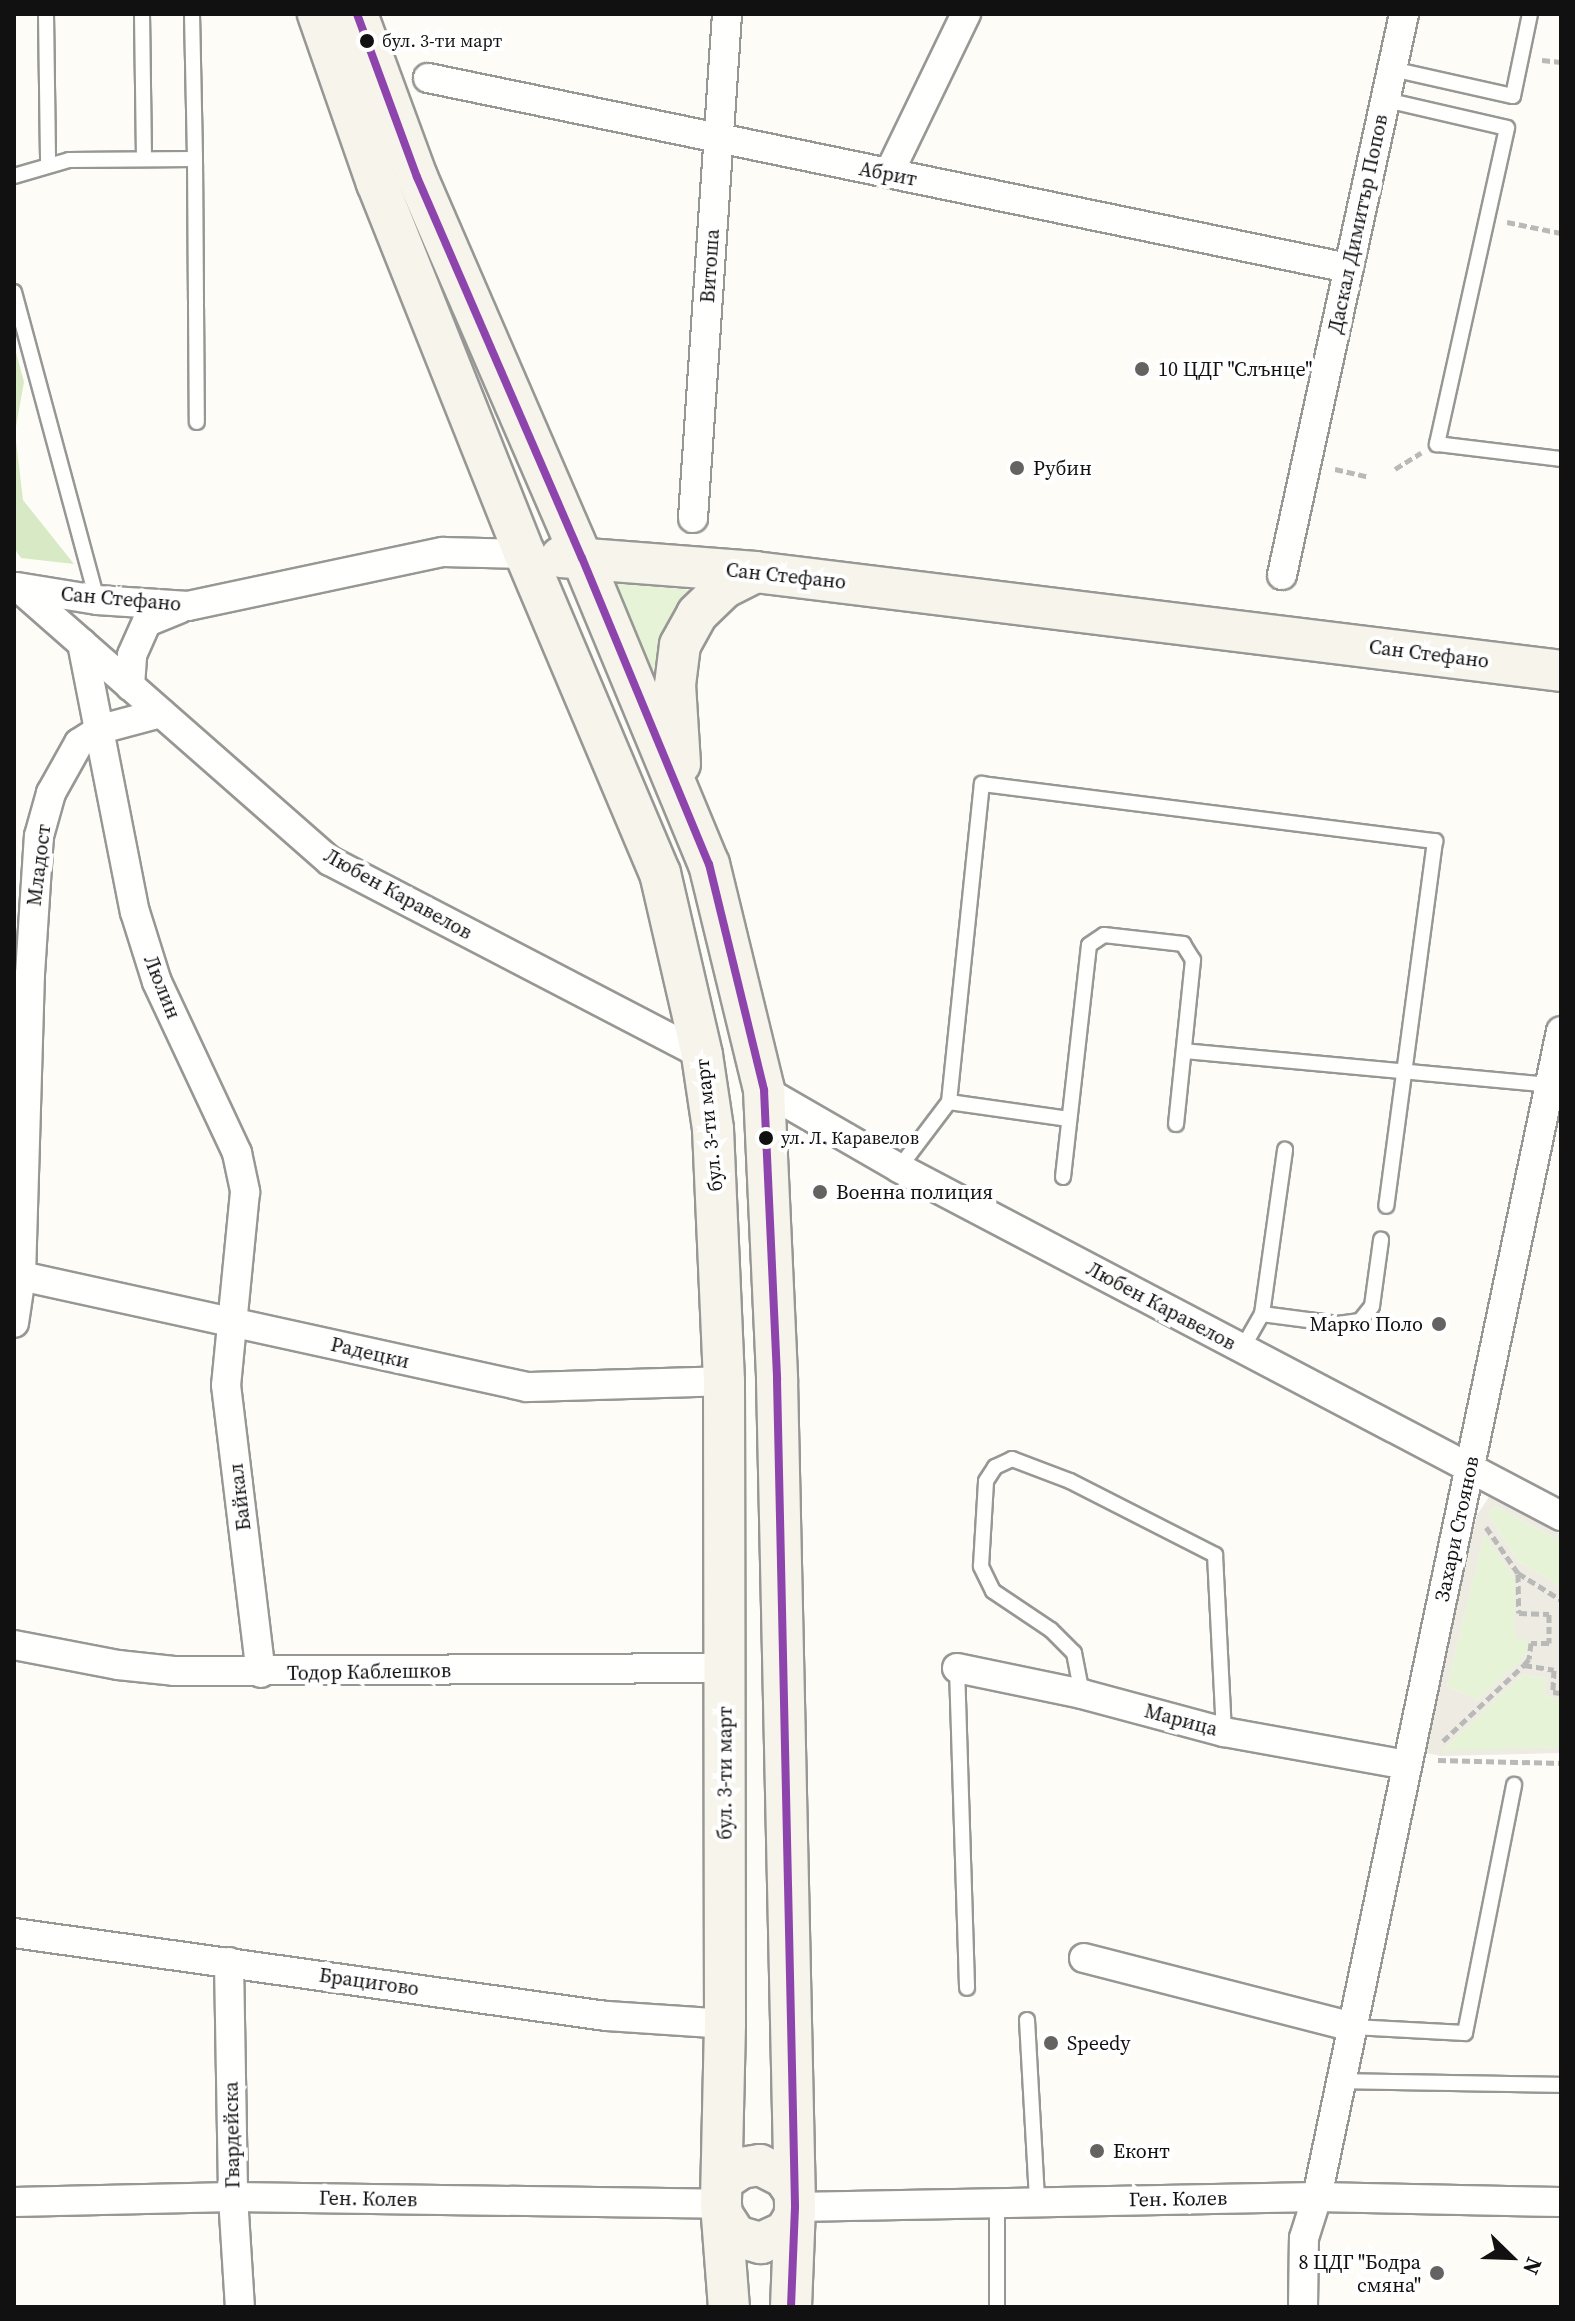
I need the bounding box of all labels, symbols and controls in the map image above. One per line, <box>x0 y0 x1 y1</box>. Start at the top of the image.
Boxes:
place label: бул. 3-ти март <box>382 30 502 52</box>
marker: бул. 3-ти март <box>359 33 375 49</box>
street label: Даскал Димитър Попов <box>1323 112 1393 336</box>
street label: Абрит <box>857 157 919 191</box>
street label: Витоша <box>695 228 725 304</box>
place label: 10 ЦДГ "Слънце" <box>1158 357 1313 381</box>
marker: 10 ЦДГ "Слънце" <box>1133 360 1151 378</box>
place label: Рубин <box>1033 456 1092 480</box>
marker: Рубин <box>1008 459 1026 477</box>
street label: Сан Стефано <box>725 558 847 594</box>
street label: Сан Стефано <box>60 582 182 616</box>
street label: Сан Стефано <box>1368 635 1490 673</box>
street label: Младост <box>22 823 56 907</box>
street label: Любен Каравелов <box>320 843 476 945</box>
street label: Люлин <box>138 952 186 1022</box>
street label: бул. 3-ти март <box>690 1057 728 1193</box>
place label: ул. Л. Каравелов <box>781 1127 919 1149</box>
marker: ул. Л. Каравелов <box>758 1130 774 1146</box>
place label: Военна полиция <box>836 1180 993 1204</box>
marker: Военна полиция <box>811 1183 829 1201</box>
street label: Любен Каравелов <box>1082 1257 1240 1355</box>
place label: Марко Поло <box>1310 1312 1423 1336</box>
marker: Марко Поло <box>1430 1315 1448 1333</box>
street label: Радецки <box>328 1332 412 1374</box>
street label: Захари Стоянов <box>1430 1454 1484 1604</box>
street label: Байкал <box>224 1462 256 1532</box>
street label: Тодор Каблешков <box>287 1659 451 1685</box>
street label: Марица <box>1142 1699 1220 1741</box>
street label: бул. 3-ти март <box>713 1706 737 1840</box>
street label: Брацигово <box>318 1963 420 2001</box>
place label: Speedy <box>1067 2031 1130 2055</box>
marker: Speedy <box>1042 2034 1060 2052</box>
street label: Гвардейска <box>219 2081 245 2189</box>
place label: Еконт <box>1113 2139 1170 2163</box>
marker: Еконт <box>1088 2142 1106 2160</box>
street label: Ген. Колев <box>319 2186 417 2212</box>
street label: Ген. Колев <box>1129 2186 1227 2212</box>
north arrow <box>1471 2217 1551 2297</box>
place label: 8 ЦДГ "Бодра смяна" <box>1298 2250 1421 2297</box>
text: N <box>1516 2253 1550 2280</box>
marker: 8 ЦДГ "Бодра смяна" <box>1428 2264 1446 2282</box>

